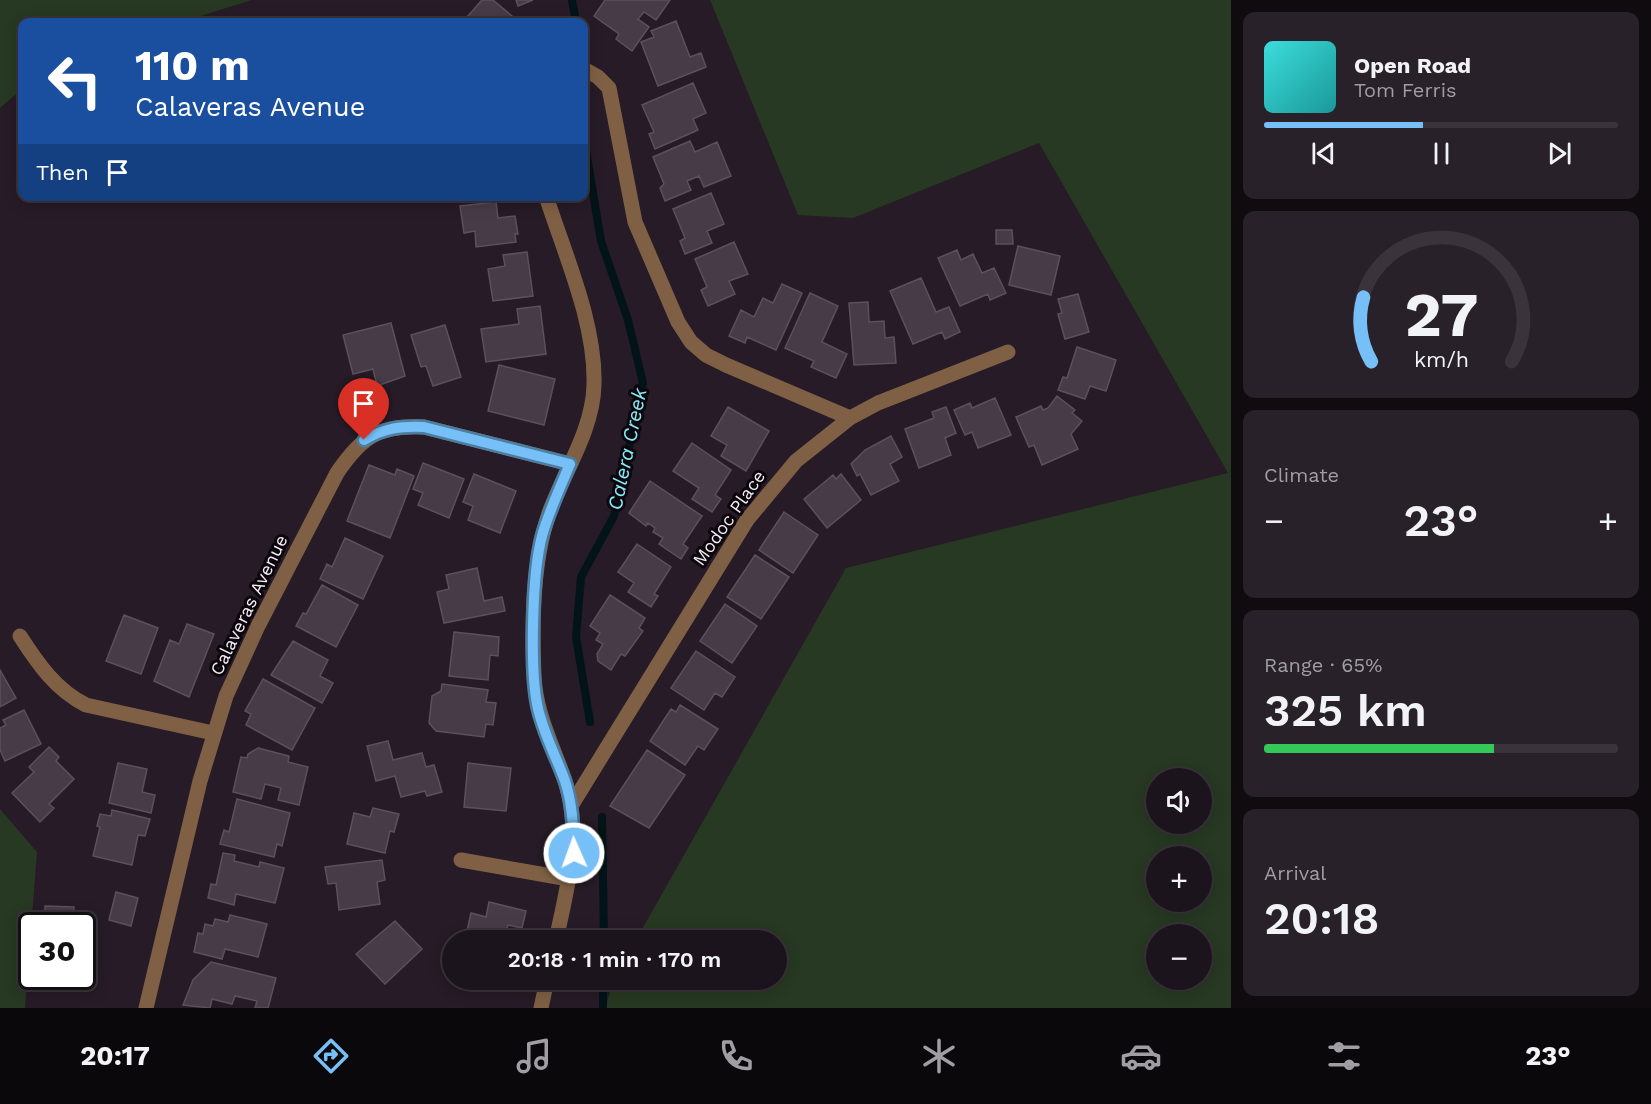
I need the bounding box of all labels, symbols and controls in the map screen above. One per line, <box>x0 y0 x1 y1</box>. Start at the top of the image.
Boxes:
text: 110 m <box>135 41 250 90</box>
icon: left <box>36 42 114 120</box>
text: Open Road <box>1354 53 1471 78</box>
text: Tom Ferris <box>1354 78 1457 102</box>
text: Calaveras Avenue <box>135 91 365 123</box>
icon: previous <box>1307 137 1340 170</box>
icon: pause <box>1425 137 1458 170</box>
icon: next <box>1543 137 1576 170</box>
icon: arrive <box>101 156 134 189</box>
text: Then <box>36 160 89 185</box>
text: 27 <box>1404 278 1478 351</box>
text: km/h <box>1413 347 1469 372</box>
pin <box>338 378 389 440</box>
water label: Calera Creek <box>602 385 652 512</box>
icon: arrive <box>347 387 380 420</box>
text: Climate <box>1264 463 1339 487</box>
street label: Modoc Place <box>688 466 769 569</box>
text: 23° <box>1404 494 1478 547</box>
text: − <box>1264 501 1284 540</box>
text: + <box>1598 501 1618 540</box>
street label: Calaveras Avenue <box>205 531 292 678</box>
text: Range · 65% <box>1264 653 1382 677</box>
text: 325 km <box>1264 684 1427 737</box>
map controls <box>1146 768 1212 990</box>
button: sound <box>1146 768 1212 834</box>
position arrow <box>542 821 606 885</box>
button: + <box>1146 846 1212 912</box>
text: Arrival <box>1264 861 1326 885</box>
text: 20:18 <box>1264 892 1379 945</box>
speed limit sign: 30 <box>18 912 96 990</box>
button: − <box>1146 924 1212 990</box>
text: 20:18 · 1 min · 170 m <box>508 947 721 972</box>
icon: directions <box>310 1035 352 1077</box>
icon: music <box>513 1035 555 1077</box>
icon: phone <box>715 1035 757 1077</box>
icon: climate <box>918 1035 960 1077</box>
icon: car <box>1120 1035 1162 1077</box>
icon: filters <box>1323 1035 1365 1077</box>
text: 20:17 <box>80 1040 150 1072</box>
text: 23° <box>1525 1040 1571 1072</box>

